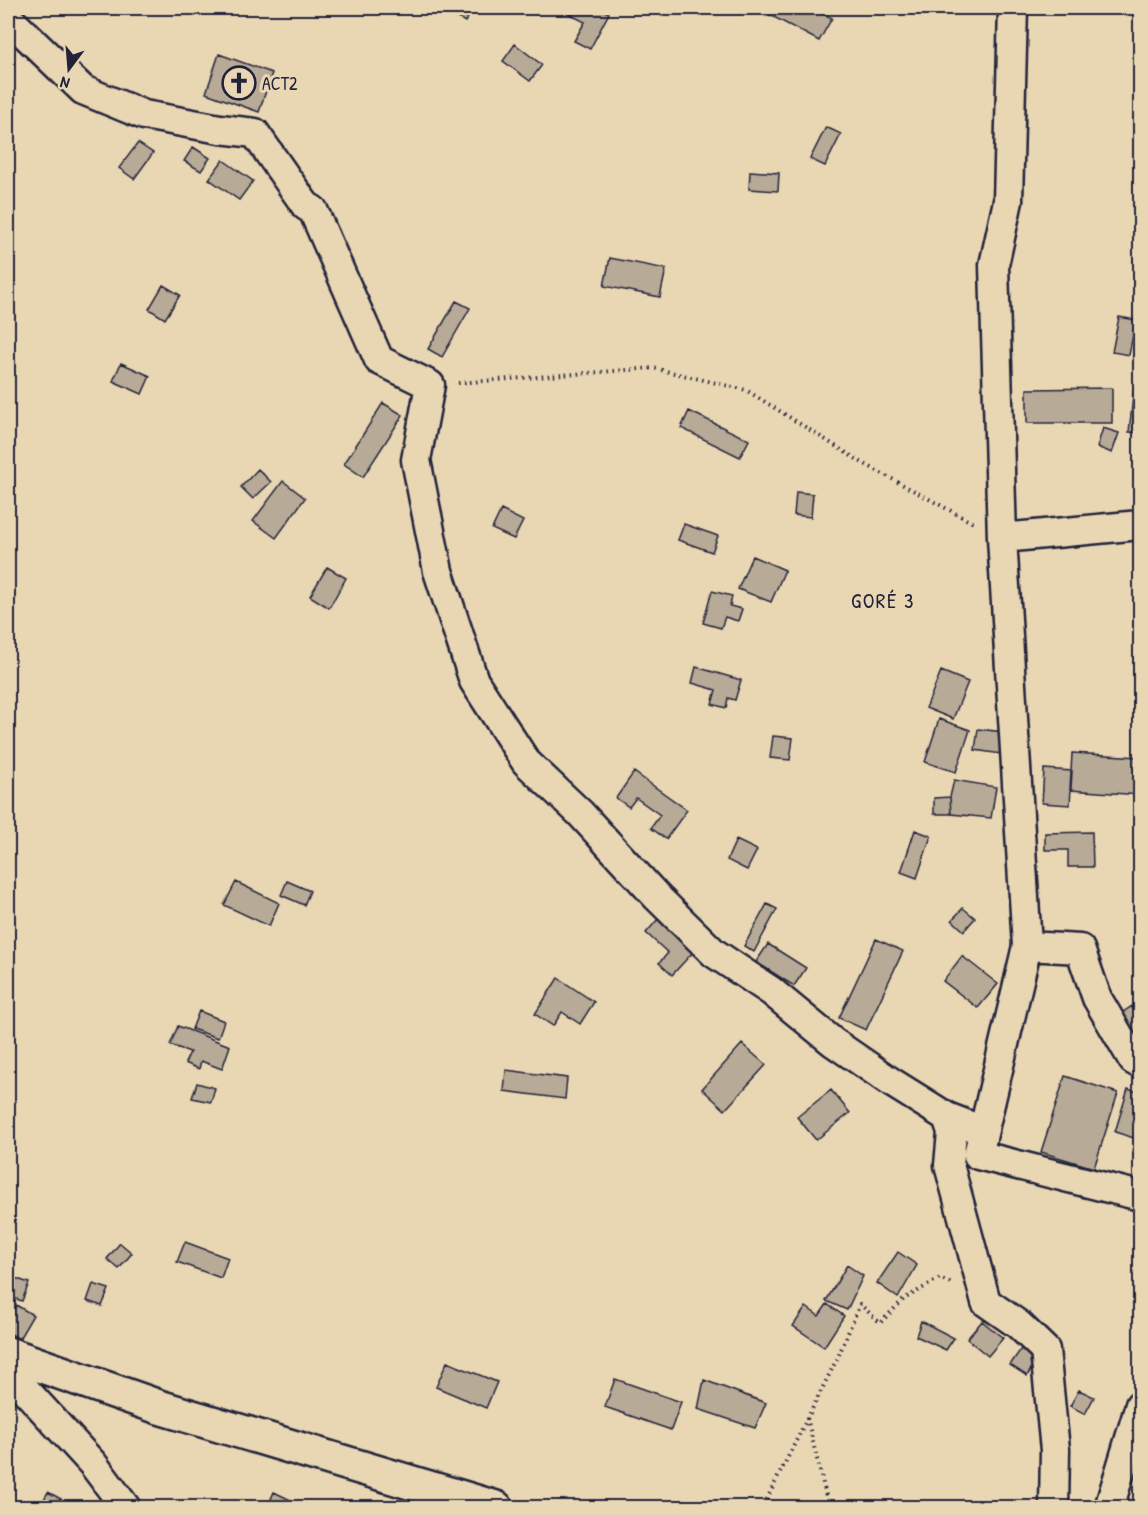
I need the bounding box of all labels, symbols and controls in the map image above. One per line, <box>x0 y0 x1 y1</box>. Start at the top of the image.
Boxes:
north arrow <box>39 39 99 99</box>
church icon: ACT2 <box>221 65 257 101</box>
place label: ACT2 <box>262 71 298 96</box>
text: N <box>57 72 72 95</box>
district label: GORÉ 3 <box>851 586 915 615</box>

